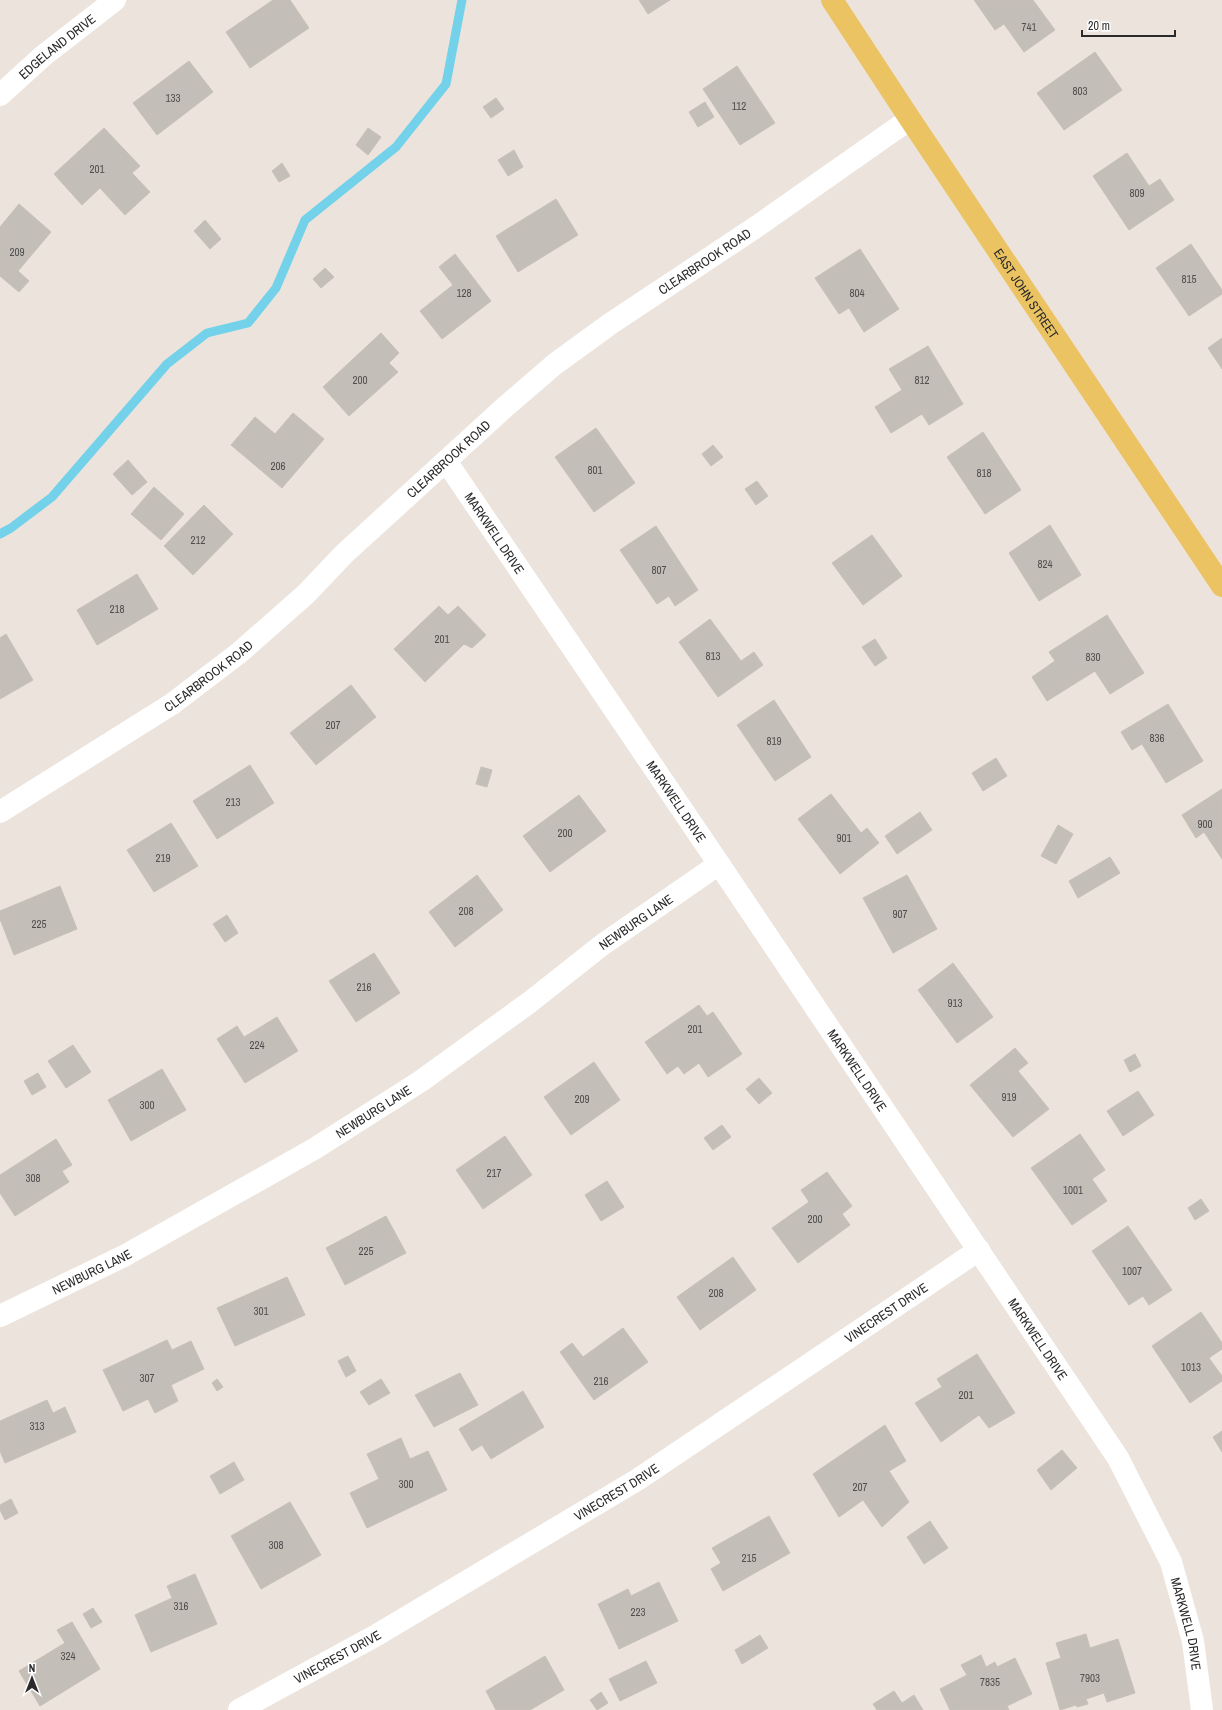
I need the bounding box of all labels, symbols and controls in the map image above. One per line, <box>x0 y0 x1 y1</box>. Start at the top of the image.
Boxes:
street label: EDGELAND DRIVE <box>15 10 99 83</box>
scale bar <box>1082 12 1175 38</box>
text: 20 m <box>1088 18 1110 34</box>
house number: 741 <box>1021 20 1037 34</box>
house number: 803 <box>1072 84 1088 98</box>
house number: 133 <box>165 91 181 105</box>
house number: 112 <box>732 99 746 113</box>
house number: 201 <box>89 162 105 176</box>
house number: 809 <box>1129 186 1145 200</box>
street label: CLEARBROOK ROAD <box>655 225 755 299</box>
house number: 209 <box>9 245 25 259</box>
street label: EAST JOHN STREET <box>990 245 1063 342</box>
house number: 815 <box>1181 272 1197 286</box>
house number: 128 <box>456 286 472 300</box>
house number: 804 <box>849 286 865 300</box>
house number: 200 <box>352 373 368 387</box>
house number: 812 <box>914 373 930 387</box>
street label: CLEARBROOK ROAD <box>403 416 494 502</box>
house number: 206 <box>270 459 286 473</box>
house number: 801 <box>587 463 603 477</box>
house number: 818 <box>976 466 992 480</box>
street label: MARKWELL DRIVE <box>461 489 528 577</box>
house number: 212 <box>190 533 206 547</box>
house number: 824 <box>1037 557 1053 571</box>
house number: 807 <box>651 563 667 577</box>
house number: 218 <box>109 602 125 616</box>
house number: 201 <box>434 632 450 646</box>
street label: CLEARBROOK ROAD <box>161 636 257 716</box>
house number: 813 <box>705 649 721 663</box>
house number: 830 <box>1085 650 1101 664</box>
house number: 207 <box>325 718 341 732</box>
house number: 836 <box>1149 731 1165 745</box>
house number: 819 <box>766 734 782 748</box>
street label: MARKWELL DRIVE <box>642 757 710 846</box>
house number: 213 <box>225 795 241 809</box>
house number: 900 <box>1197 817 1213 831</box>
house number: 200 <box>557 826 573 840</box>
house number: 901 <box>836 831 852 845</box>
house number: 219 <box>155 851 171 865</box>
street label: NEWBURG LANE <box>596 890 676 954</box>
house number: 208 <box>458 904 474 918</box>
house number: 907 <box>892 907 908 921</box>
house number: 225 <box>31 917 47 931</box>
house number: 216 <box>356 980 372 994</box>
house number: 913 <box>947 996 963 1010</box>
house number: 201 <box>687 1022 703 1036</box>
street label: MARKWELL DRIVE <box>823 1026 891 1115</box>
house number: 224 <box>249 1038 265 1052</box>
street label: NEWBURG LANE <box>332 1081 415 1142</box>
house number: 919 <box>1001 1090 1017 1104</box>
house number: 209 <box>574 1092 590 1106</box>
house number: 300 <box>139 1098 155 1112</box>
house number: 217 <box>486 1166 502 1180</box>
house number: 308 <box>25 1171 41 1185</box>
house number: 1001 <box>1063 1183 1083 1197</box>
house number: 200 <box>807 1212 823 1226</box>
house number: 225 <box>358 1244 374 1258</box>
street label: NEWBURG LANE <box>49 1245 135 1299</box>
house number: 1007 <box>1122 1264 1142 1278</box>
street label: VINECREST DRIVE <box>842 1279 931 1347</box>
house number: 208 <box>708 1286 724 1300</box>
street label: MARKWELL DRIVE <box>1004 1295 1071 1384</box>
house number: 301 <box>253 1304 269 1318</box>
house number: 1013 <box>1181 1360 1201 1374</box>
house number: 307 <box>139 1371 155 1385</box>
house number: 216 <box>593 1374 609 1388</box>
house number: 201 <box>958 1388 974 1402</box>
house number: 313 <box>29 1419 45 1433</box>
street label: VINECREST DRIVE <box>571 1460 662 1525</box>
house number: 300 <box>398 1477 414 1491</box>
house number: 207 <box>852 1480 868 1494</box>
house number: 308 <box>268 1538 284 1552</box>
house number: 215 <box>741 1551 757 1565</box>
street label: MARKWELL DRIVE <box>1167 1576 1205 1671</box>
house number: 316 <box>173 1599 189 1613</box>
house number: 223 <box>630 1605 646 1619</box>
street label: VINECREST DRIVE <box>291 1626 384 1687</box>
house number: 324 <box>60 1649 76 1663</box>
north arrow <box>12 1658 52 1698</box>
text: N <box>29 1661 35 1675</box>
house number: 7903 <box>1080 1671 1100 1685</box>
house number: 7835 <box>980 1675 1000 1689</box>

